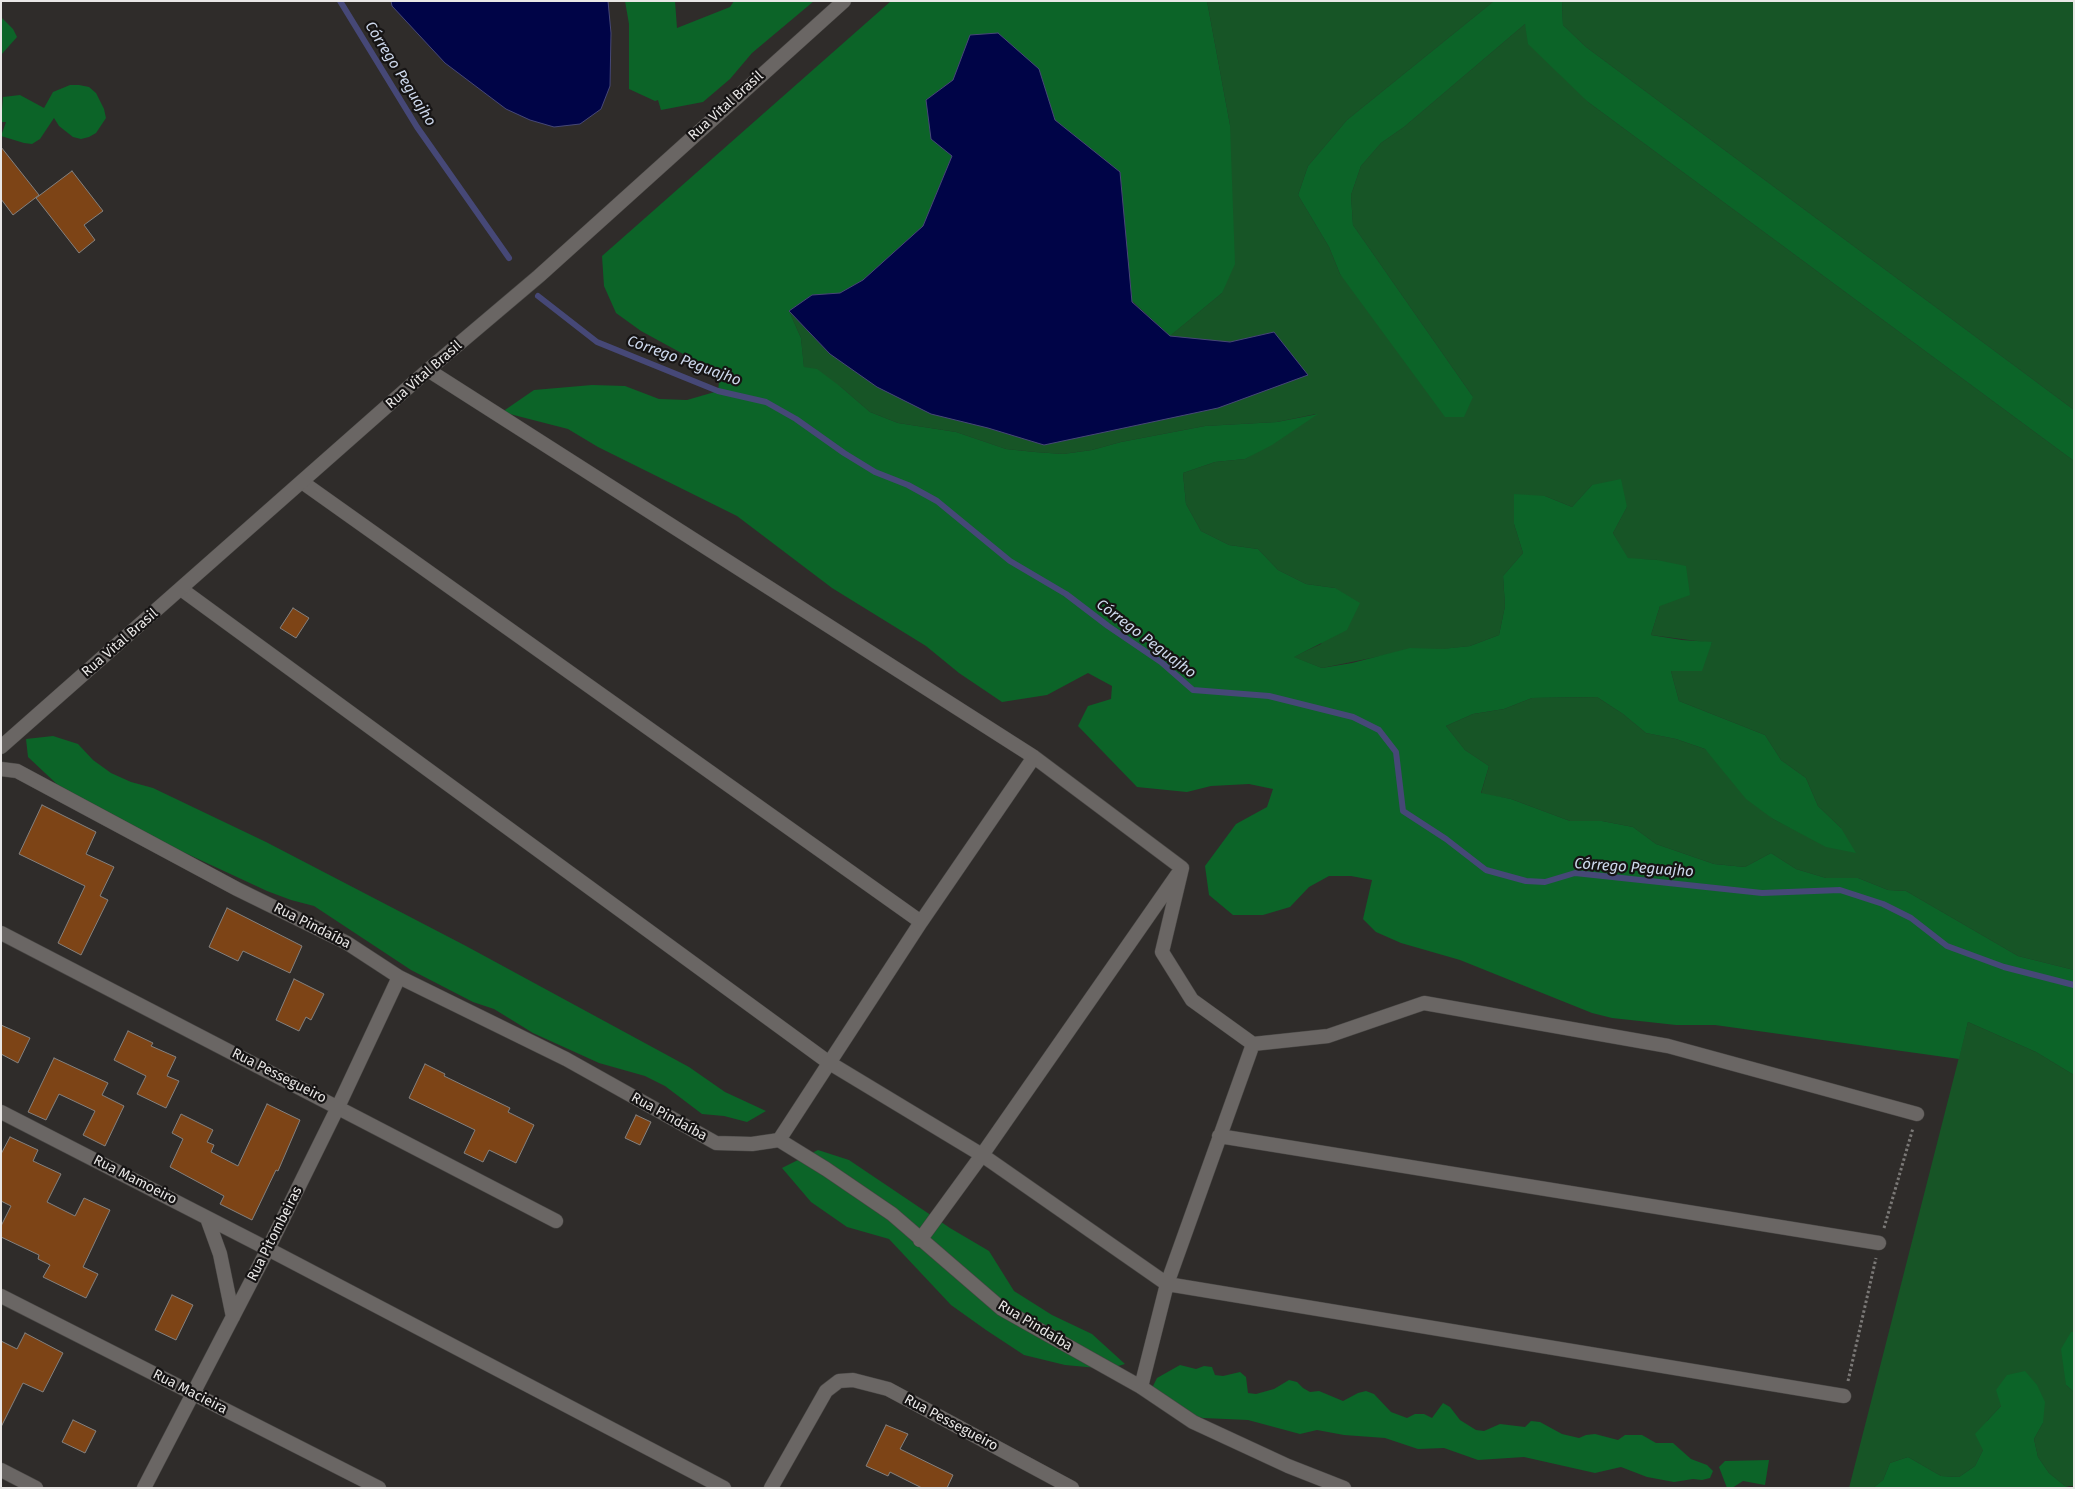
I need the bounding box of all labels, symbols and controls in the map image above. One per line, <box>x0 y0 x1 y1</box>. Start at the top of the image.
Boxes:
water label: Córrego Peguajho <box>361 18 439 130</box>
street label: Rua Vital Brasil <box>685 68 767 144</box>
water label: Córrego Peguajho <box>625 332 743 390</box>
street label: Rua Vital Brasil <box>382 337 466 413</box>
water label: Córrego Peguajho <box>1093 596 1199 682</box>
street label: Rua Vital Brasil <box>78 605 162 681</box>
water label: Córrego Peguajho <box>1574 855 1694 881</box>
street label: Rua Pindaíba <box>271 899 353 953</box>
street label: Rua Pessegueiro <box>229 1045 329 1107</box>
street label: Rua Pindaíba <box>628 1089 710 1145</box>
street label: Rua Mamoeiro <box>90 1152 180 1208</box>
street label: Rua Pitombeiras <box>244 1184 306 1284</box>
street label: Rua Pindaíba <box>995 1297 1075 1355</box>
street label: Rua Macieira <box>150 1366 230 1418</box>
street label: Rua Pessegueiro <box>901 1391 1001 1455</box>

